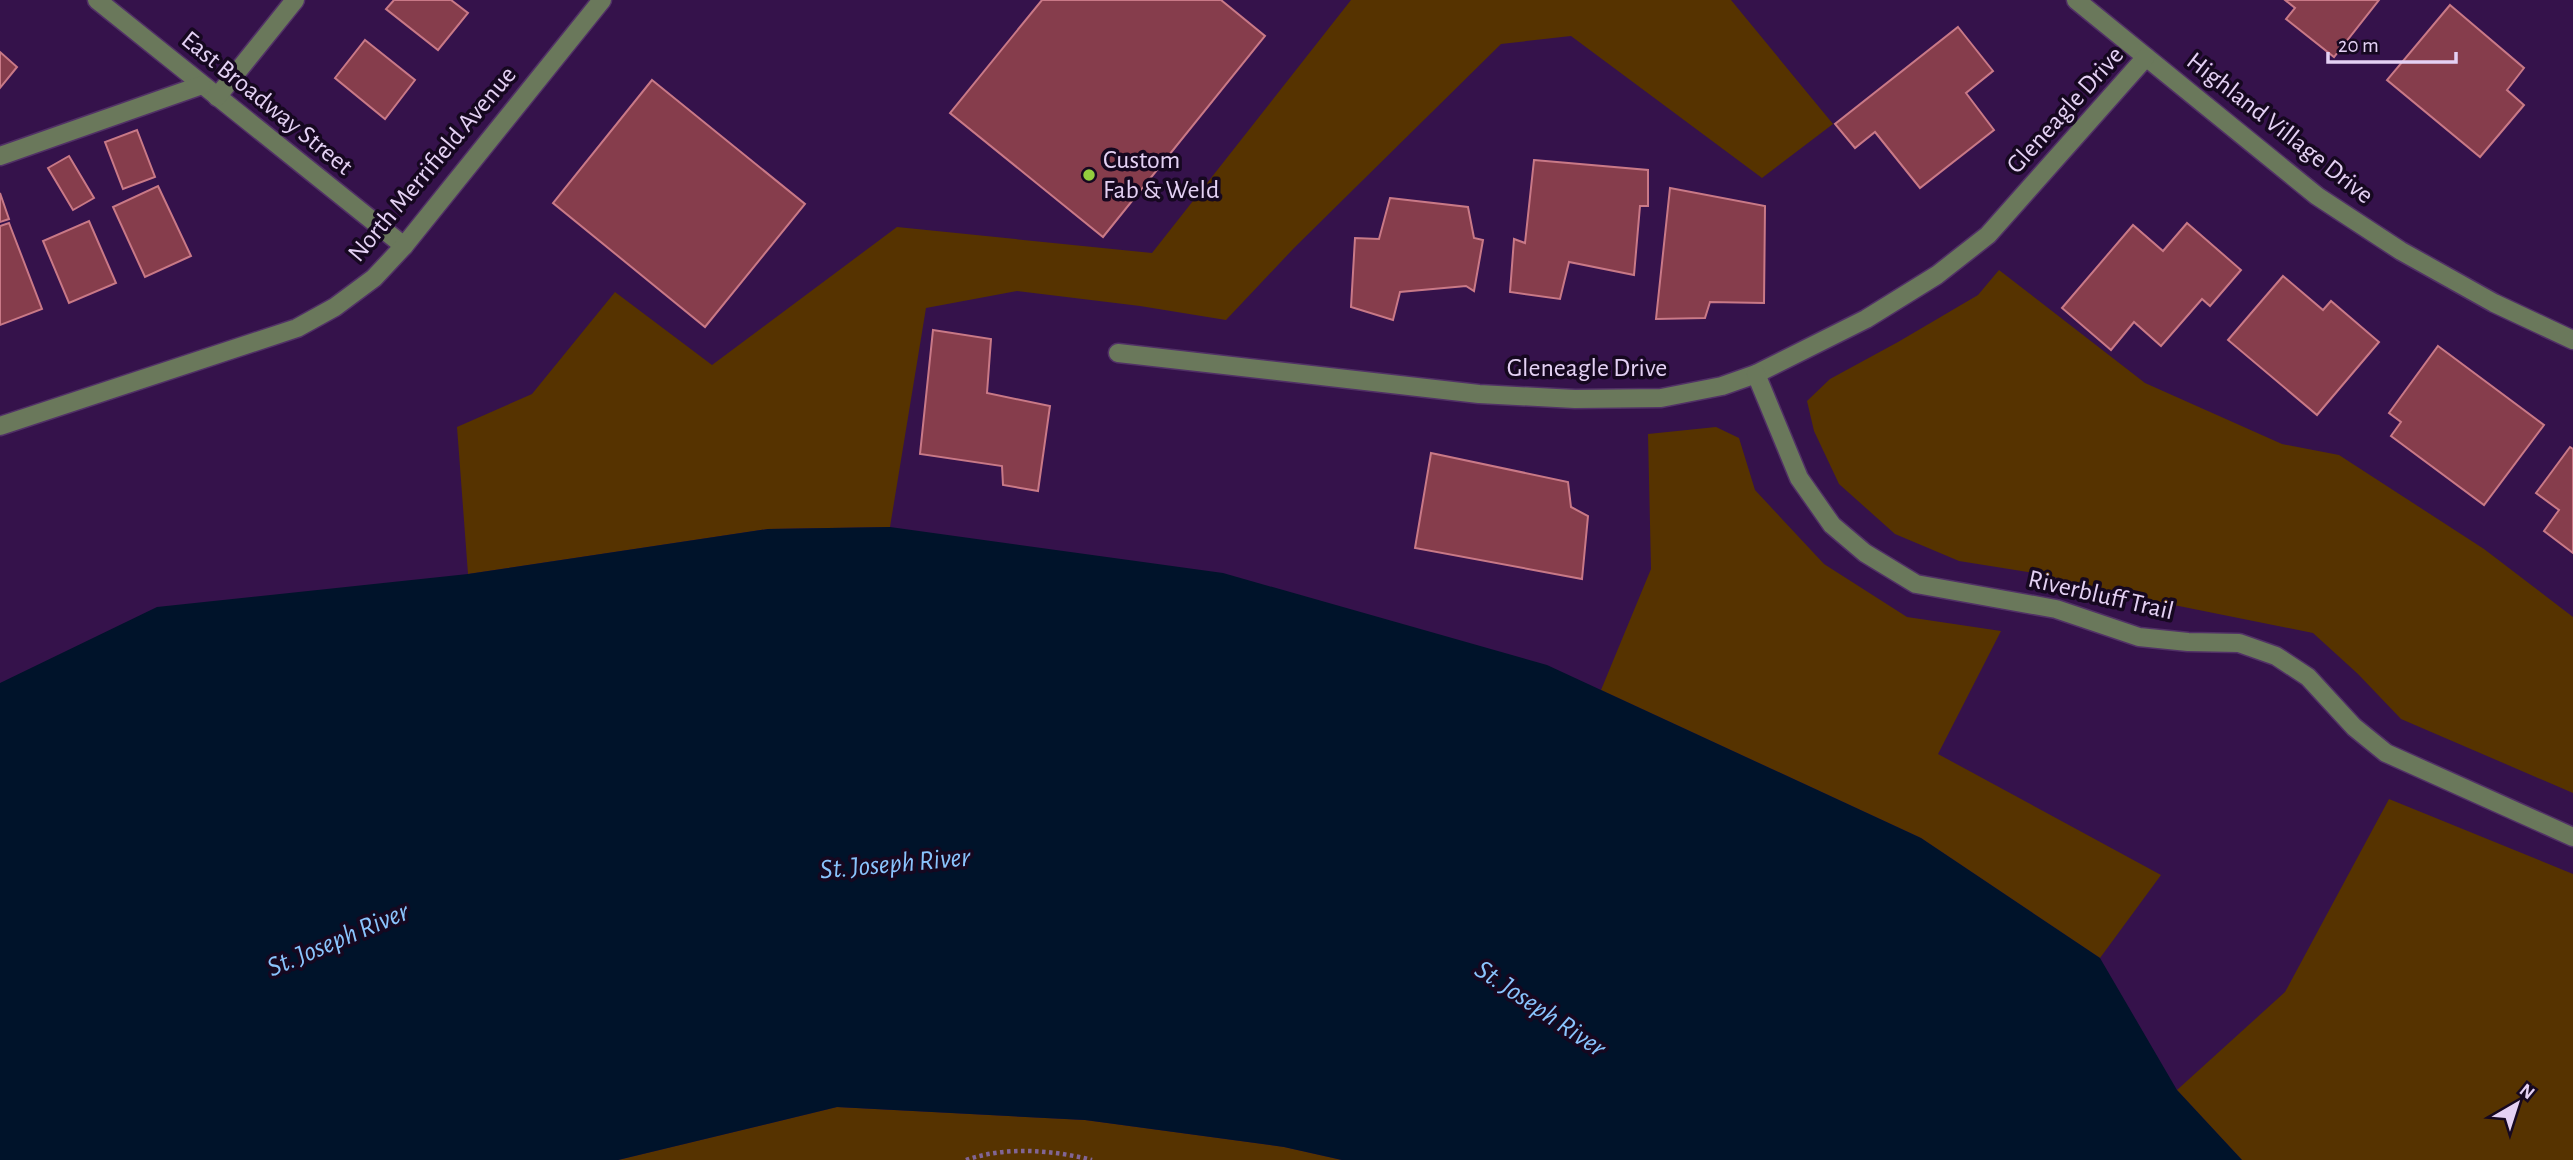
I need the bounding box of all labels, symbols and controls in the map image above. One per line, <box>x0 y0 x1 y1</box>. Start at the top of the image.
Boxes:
scale bar <box>2328 21 2456 65</box>
street label: East Broadway Street <box>176 26 358 180</box>
text: 20 m <box>2338 35 2379 56</box>
street label: Gleneagle Drive <box>2002 42 2128 178</box>
street label: Highland Village Drive <box>2182 47 2378 209</box>
street label: North Merrifield Avenue <box>343 62 521 266</box>
place label: Custom Fab & Weld <box>1103 147 1219 203</box>
marker: Custom Fab & Weld <box>1081 167 1097 183</box>
street label: Gleneagle Drive <box>1507 355 1667 381</box>
street label: Riverbluff Trail <box>2026 566 2176 624</box>
water label: St. Joseph River <box>819 843 972 885</box>
water label: St. Joseph River <box>263 897 414 982</box>
water label: St. Joseph River <box>1470 955 1611 1063</box>
north arrow <box>2482 1069 2552 1139</box>
text: N <box>2516 1080 2538 1103</box>

